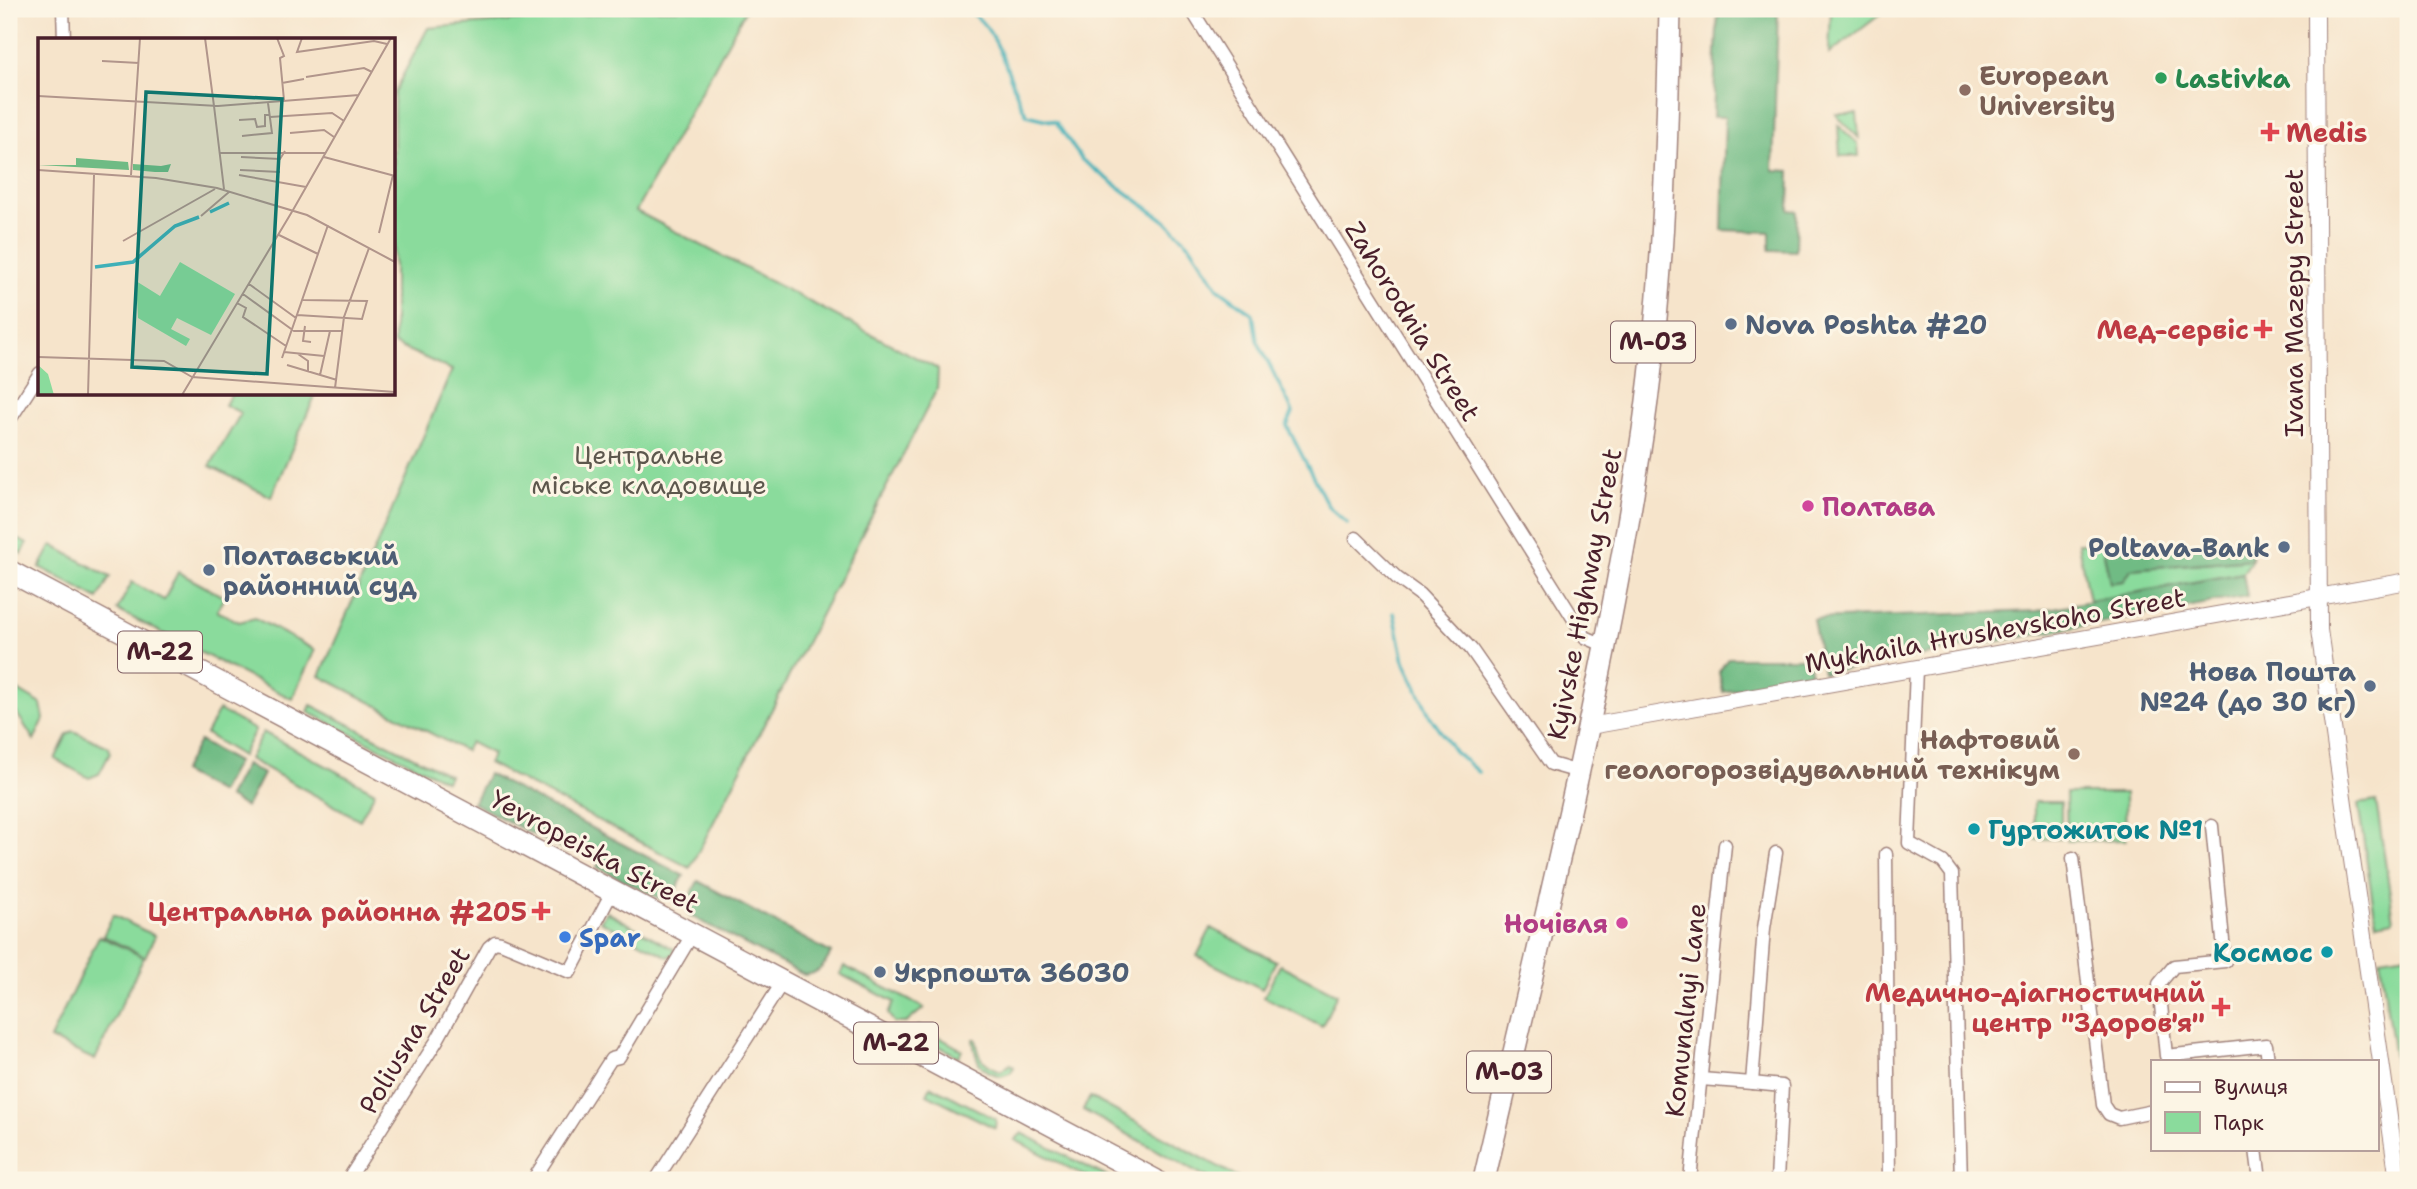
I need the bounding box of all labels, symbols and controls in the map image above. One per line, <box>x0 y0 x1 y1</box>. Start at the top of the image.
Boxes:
inset map <box>38 38 396 396</box>
place label: European University <box>1979 58 2115 123</box>
place label: Lastivka <box>2175 61 2291 96</box>
marker: Lastivka <box>2153 70 2169 86</box>
marker: European University <box>1957 82 1973 98</box>
place label: Medis <box>2286 115 2367 150</box>
marker: Medis <box>2260 122 2280 142</box>
street label: Ivana Mazepy Street <box>2276 169 2311 437</box>
street label: Zahorodnia Street <box>1337 214 1489 428</box>
place label: Nova Poshta #20 <box>1745 307 1988 342</box>
place label: Мед-сервіс <box>2096 312 2249 347</box>
marker: Nova Poshta #20 <box>1723 316 1739 332</box>
road number: М-03 <box>1611 321 1695 362</box>
marker: Мед-сервіс <box>2255 321 2271 337</box>
park label: Центральне міське кладовище <box>531 437 767 502</box>
street label: Kyivske Highway Street <box>1539 445 1629 743</box>
place label: Полтава <box>1822 489 1936 524</box>
marker: Полтава <box>1800 498 1816 514</box>
place label: Poltava-Bank <box>2088 530 2270 565</box>
place label: Полтавський районний суд <box>223 538 417 603</box>
marker: Poltava-Bank <box>2276 539 2292 555</box>
marker: Полтавський районний суд <box>201 562 217 578</box>
street label: Mykhaila Hrushevskoho Street <box>1802 579 2188 681</box>
road number: М-22 <box>118 632 202 672</box>
place label: Нова Пошта №24 (до 30 кг) <box>2139 654 2356 719</box>
marker: Нова Пошта №24 (до 30 кг) <box>2362 678 2378 694</box>
place label: Нафтовий геологорозвідувальний технікум <box>1604 722 2060 787</box>
marker: Нафтовий геологорозвідувальний технікум <box>2066 746 2082 762</box>
street label: Yevropeiska Street <box>484 781 706 921</box>
place label: Гуртожиток №1 <box>1988 812 2203 847</box>
marker: Гуртожиток №1 <box>1966 821 1982 837</box>
place label: Центральна районна #205 <box>147 894 527 929</box>
street label: Komunalnyi Lane <box>1656 901 1714 1119</box>
marker: Центральна районна #205 <box>533 903 549 919</box>
place label: Ночівля <box>1504 906 1608 941</box>
marker: Ночівля <box>1614 915 1630 931</box>
place label: Spar <box>579 920 641 955</box>
marker: Spar <box>557 929 573 945</box>
place label: Космос <box>2213 935 2313 970</box>
street label: Poliusna Street <box>350 940 478 1120</box>
marker: Космос <box>2319 944 2335 960</box>
place label: Укрпошта 36030 <box>894 955 1130 990</box>
marker: Укрпошта 36030 <box>872 964 888 980</box>
place label: Медично-діагностичний центр "Здоров'я" <box>1865 975 2205 1040</box>
marker: Медично-діагностичний центр "Здоров'я" <box>2211 997 2231 1017</box>
road number: М-22 <box>854 1023 938 1064</box>
road number: М-03 <box>1467 1052 1551 1092</box>
legend <box>2151 1060 2378 1150</box>
text: Вулиця <box>2214 1073 2288 1101</box>
text: Парк <box>2214 1109 2264 1137</box>

